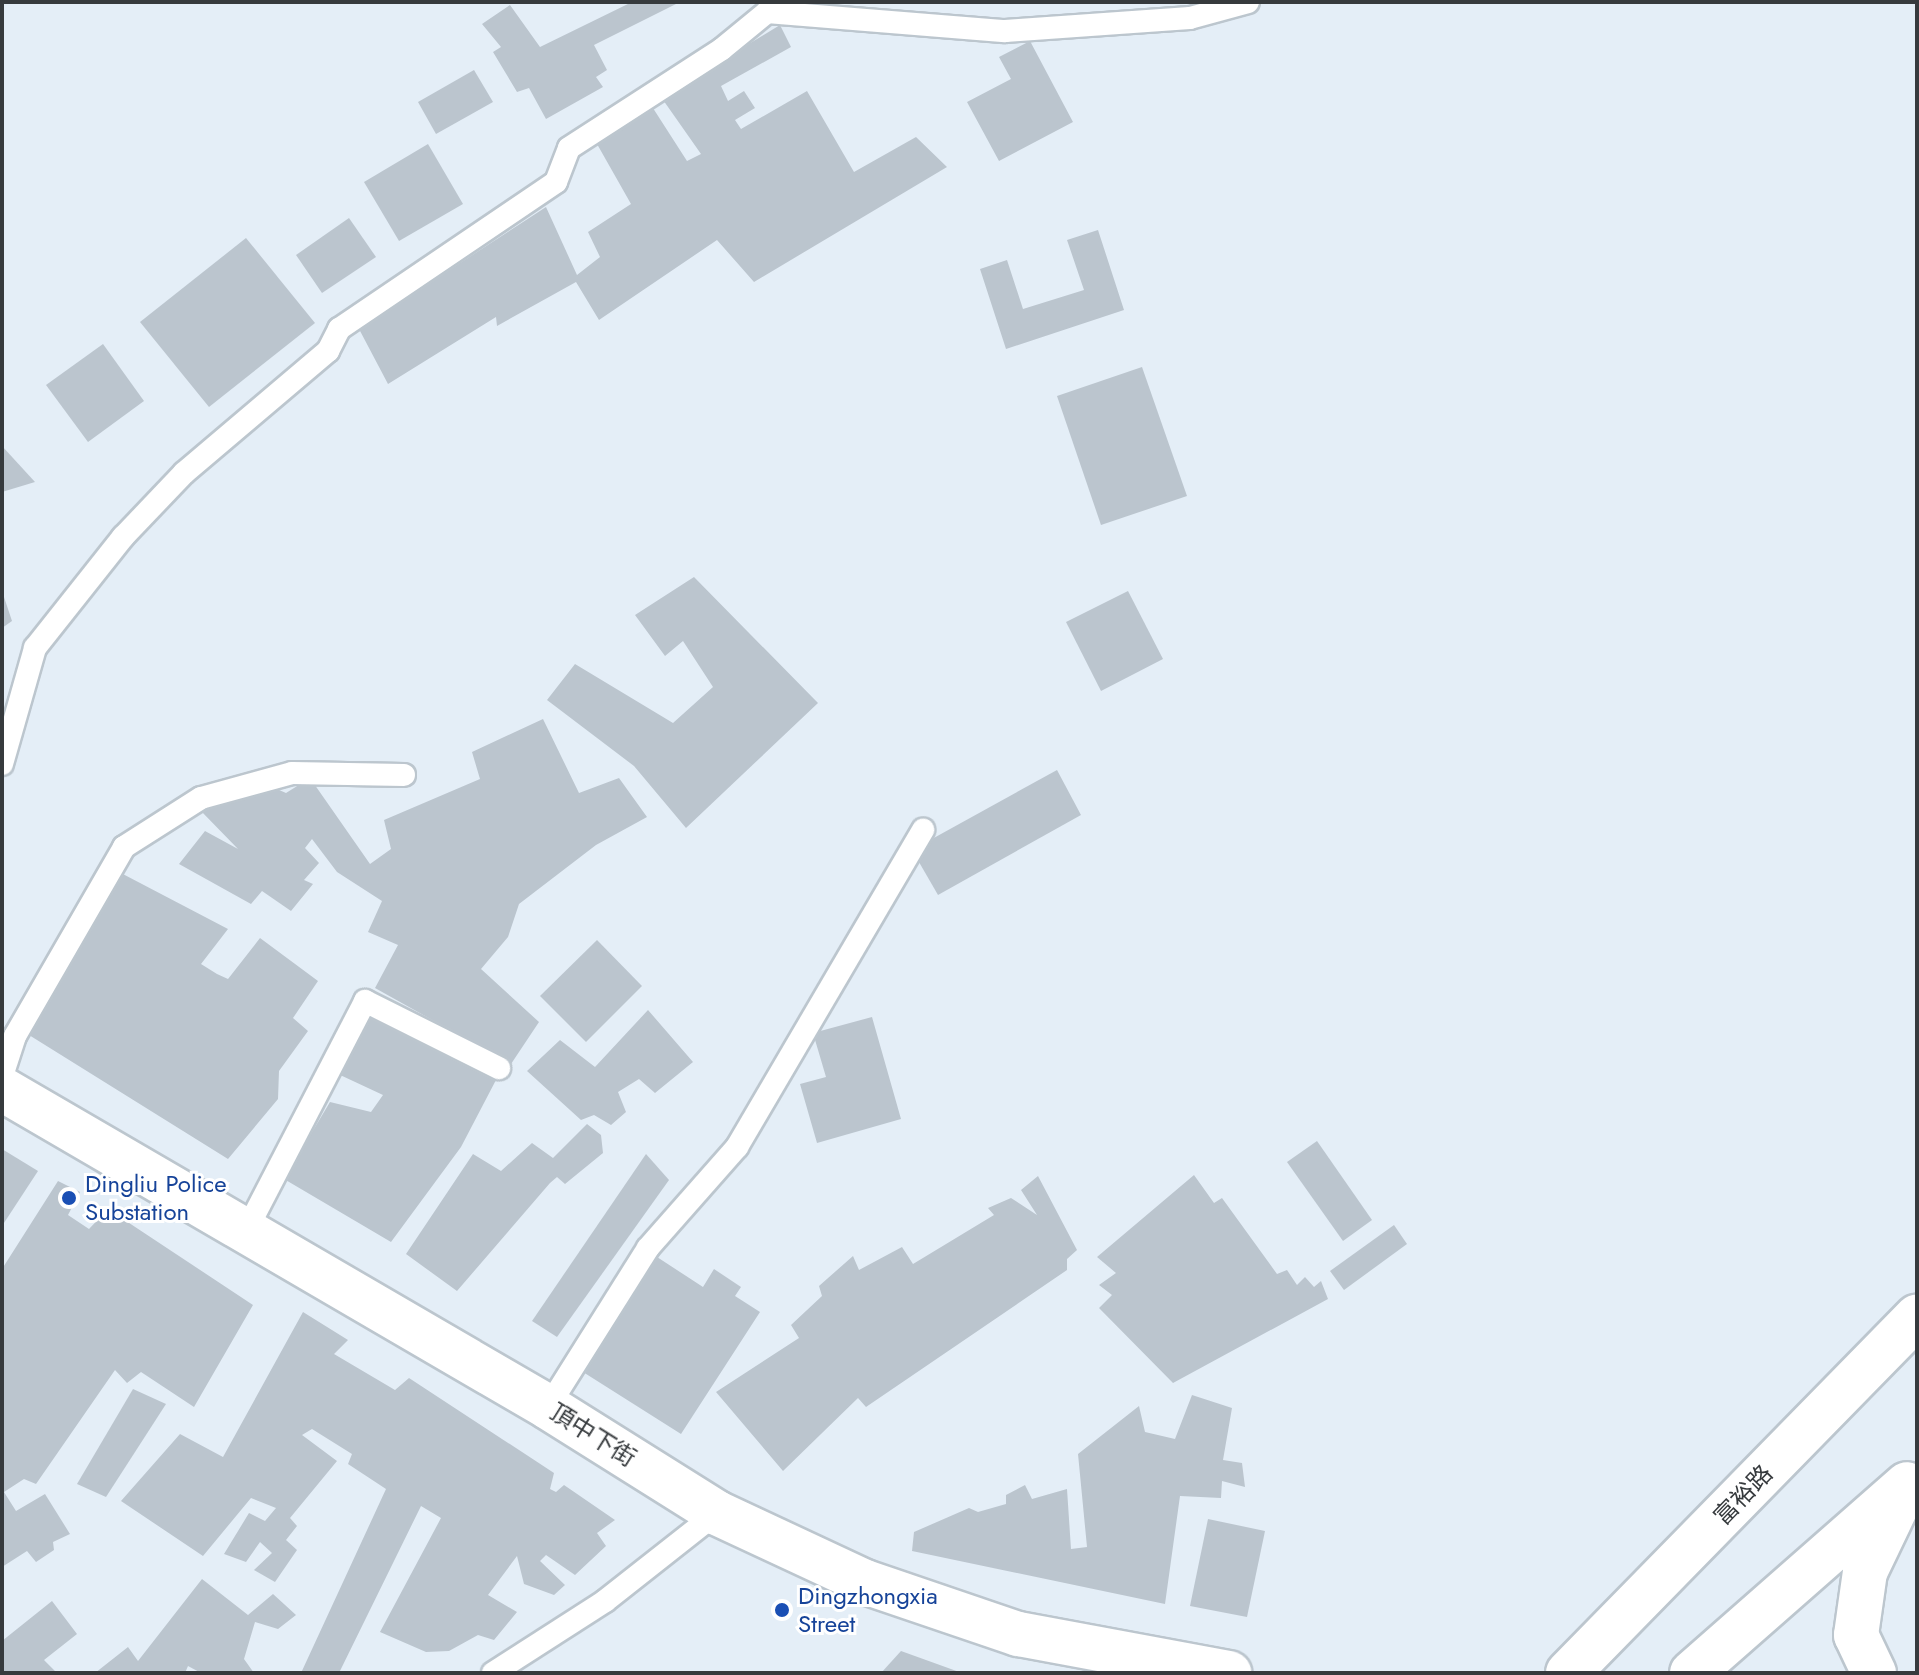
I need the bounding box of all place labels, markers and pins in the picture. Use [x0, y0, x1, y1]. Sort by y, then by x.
place label: Dingliu Police Substation [85, 1170, 227, 1226]
marker: Dingliu Police Substation [60, 1189, 78, 1207]
place label: Dingzhongxia Street [798, 1582, 938, 1638]
marker: Dingzhongxia Street [773, 1601, 791, 1619]

